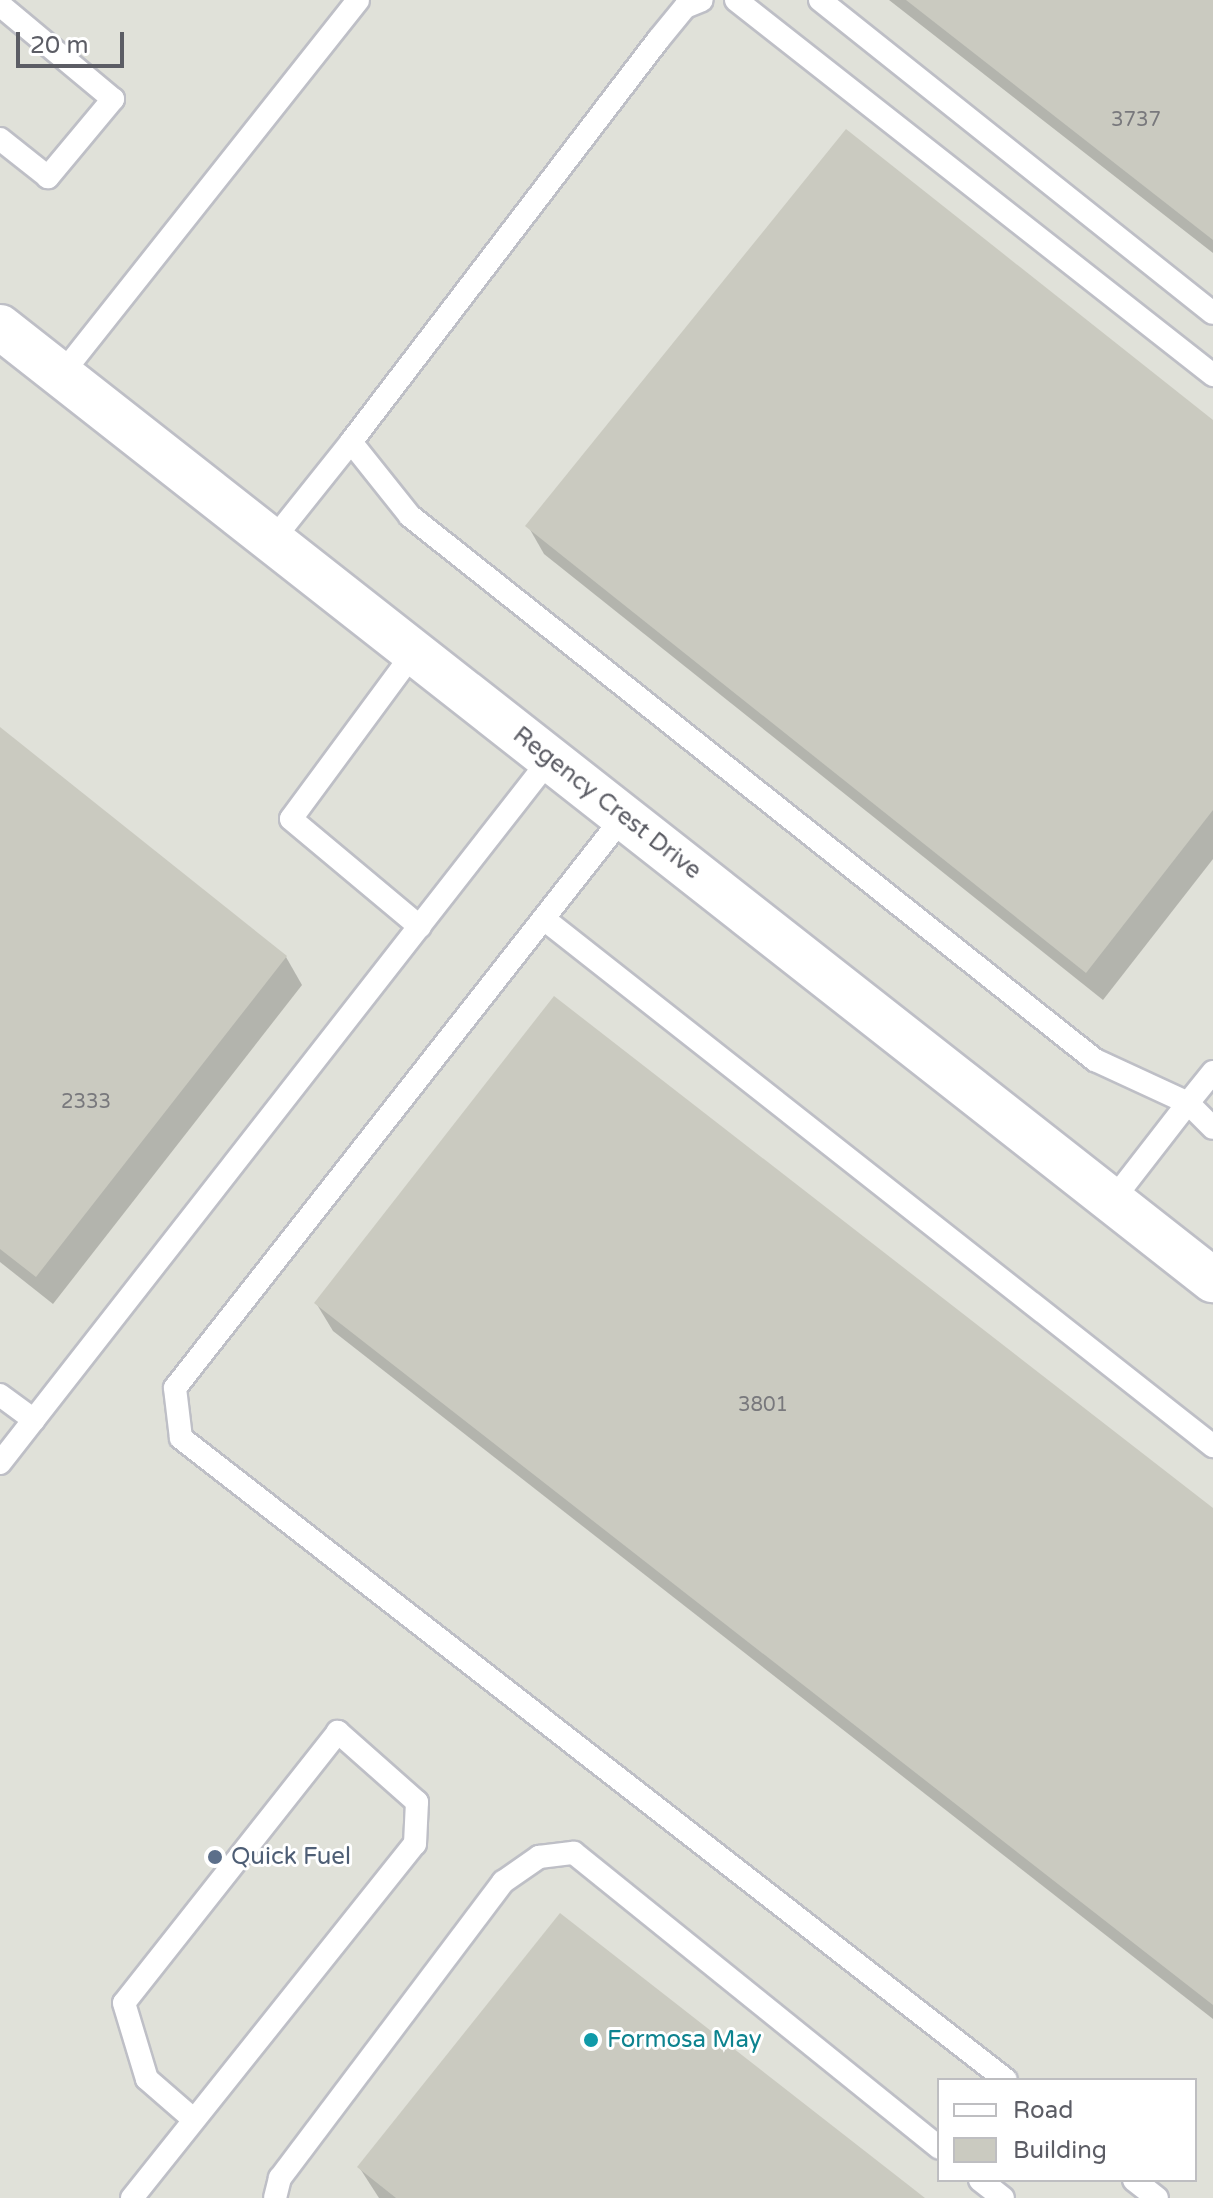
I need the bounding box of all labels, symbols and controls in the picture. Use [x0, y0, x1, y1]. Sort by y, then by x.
scale bar [20, 16, 128, 66]
text: 20 m [30, 31, 88, 60]
house number: 3737 [1111, 108, 1161, 132]
street label: Regency Crest Drive [507, 721, 707, 885]
house number: 2333 [61, 1090, 111, 1114]
house number: 3801 [738, 1393, 788, 1417]
place label: Quick Fuel [231, 1843, 351, 1871]
marker: Quick Fuel [206, 1848, 224, 1866]
place label: Formosa May [607, 2026, 762, 2054]
marker: Formosa May [582, 2031, 600, 2049]
legend [937, 2078, 1197, 2182]
text: Road [1013, 2096, 1073, 2125]
text: Building [1013, 2136, 1107, 2165]

